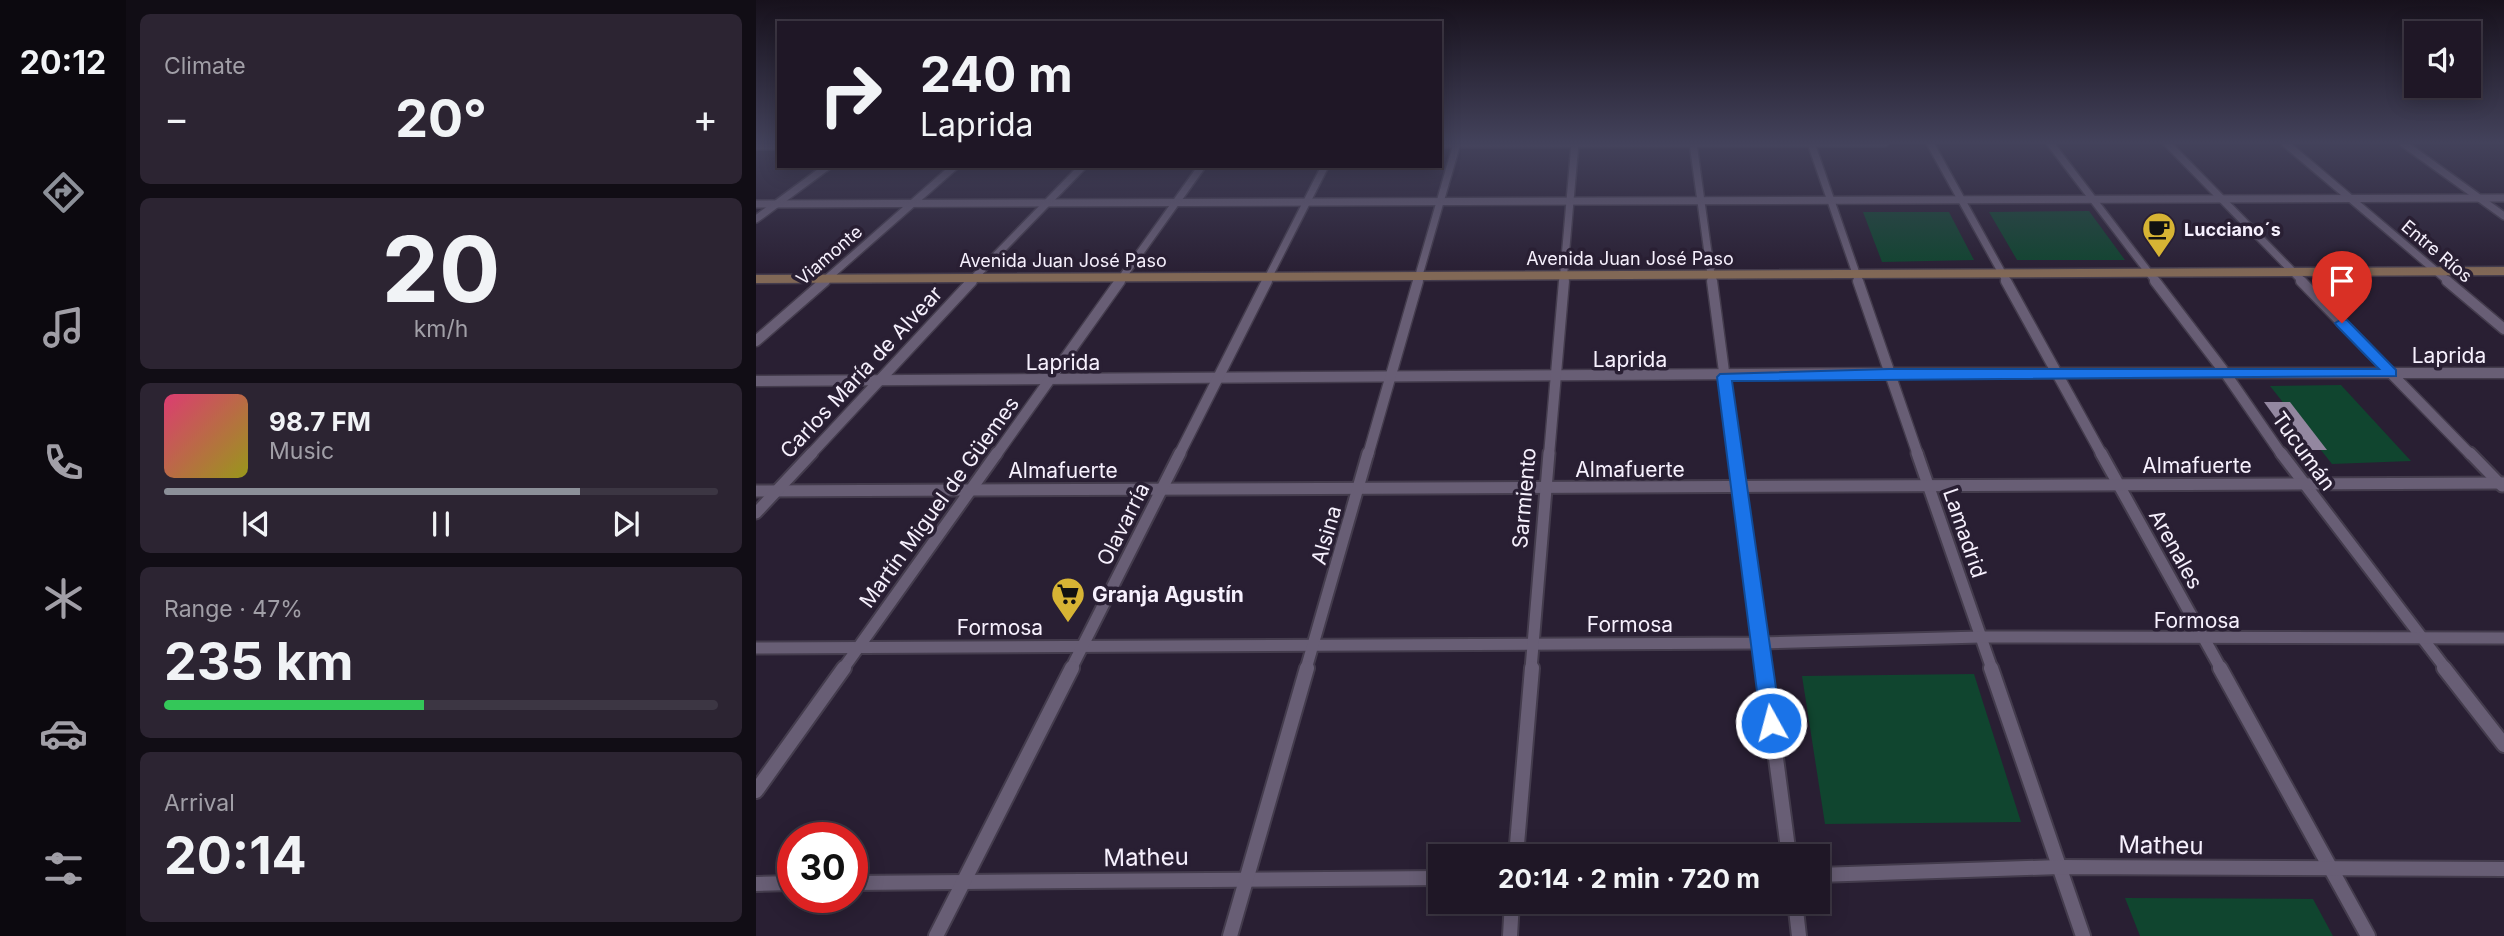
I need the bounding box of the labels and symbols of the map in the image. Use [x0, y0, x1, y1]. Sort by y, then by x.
cafe icon: Lucciano´s [2140, 210, 2178, 259]
street label: Entre Ríos [2397, 215, 2477, 287]
place label: Lucciano´s [2184, 219, 2281, 240]
street label: Viamonte [792, 221, 866, 289]
street label: Avenida Juan José Paso [1526, 248, 1734, 269]
street label: Avenida Juan José Paso [959, 250, 1167, 271]
pin [2312, 251, 2372, 323]
street label: Carlos María de Alvear [775, 281, 947, 463]
street label: Laprida [2412, 343, 2486, 368]
street label: Laprida [1593, 347, 1667, 372]
street label: Laprida [1026, 350, 1100, 375]
street label: Martín Miguel de Güemes [854, 392, 1024, 612]
street label: Tucumán [2267, 407, 2341, 495]
street label: Sarmiento [1507, 447, 1541, 549]
street label: Almafuerte [2142, 453, 2252, 478]
street label: Almafuerte [1575, 457, 1685, 482]
street label: Almafuerte [1008, 458, 1118, 483]
street label: Olavarría [1092, 478, 1154, 570]
street label: Lamadrid [1938, 485, 1992, 581]
street label: Alsina [1306, 503, 1346, 567]
street label: Arenales [2144, 505, 2208, 593]
supermarket icon: Granja Agustín [1049, 575, 1087, 624]
place label: Granja Agustín [1092, 582, 1244, 607]
street label: Formosa [2154, 608, 2240, 633]
street label: Formosa [1587, 612, 1673, 637]
street label: Formosa [957, 615, 1043, 640]
position arrow [1734, 686, 1808, 760]
speed limit sign: 30 [777, 822, 868, 913]
street label: Matheu [2118, 830, 2204, 860]
street label: Matheu [1103, 842, 1189, 872]

